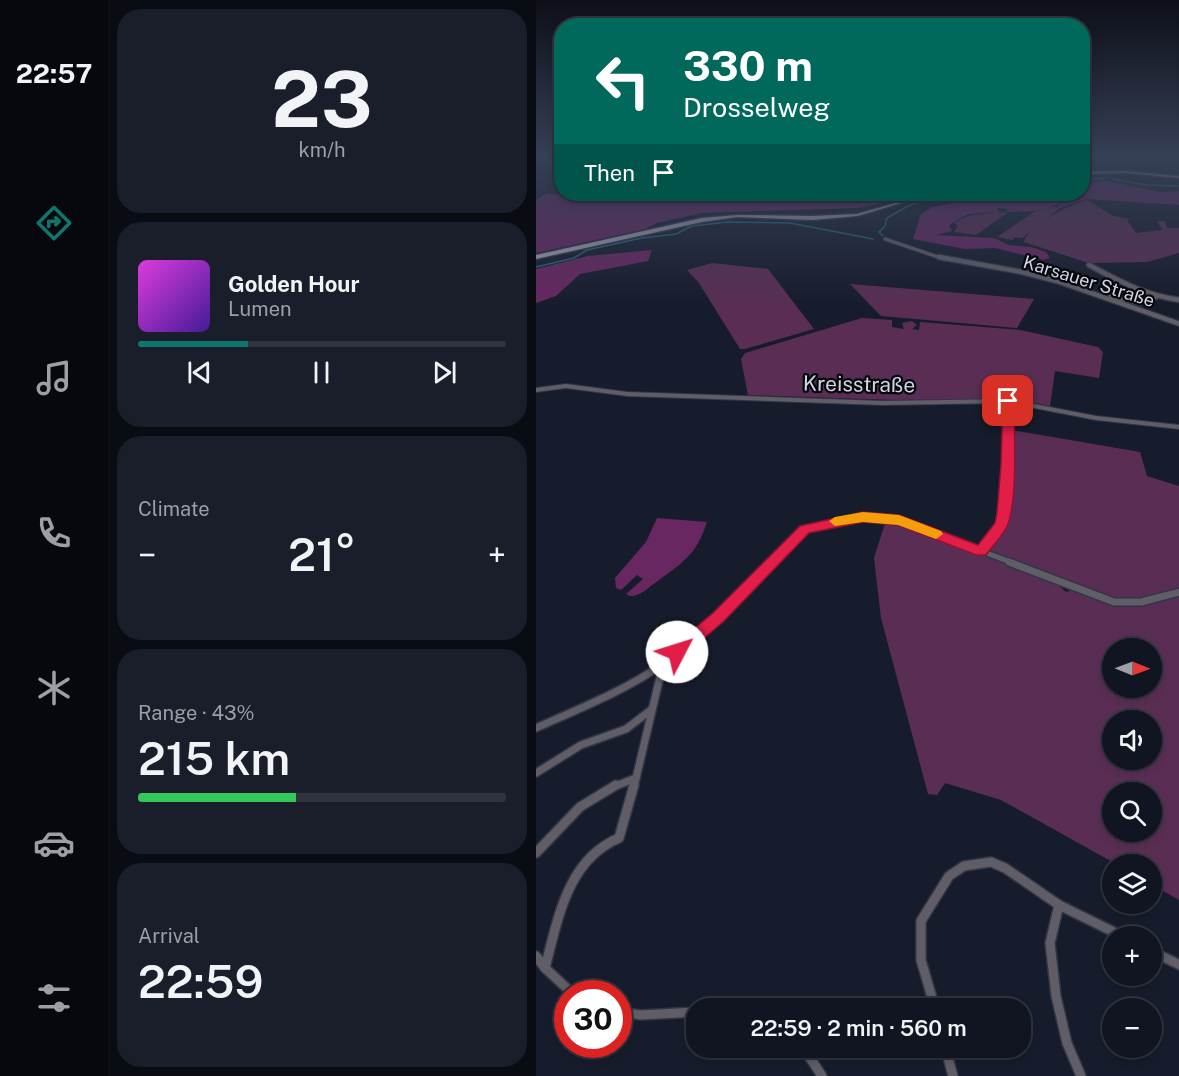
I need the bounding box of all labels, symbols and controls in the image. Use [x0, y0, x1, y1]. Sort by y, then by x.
text: 330 m [683, 41, 813, 90]
icon: left [584, 42, 662, 120]
text: 23 [271, 53, 373, 145]
text: 22:57 [16, 57, 92, 89]
text: Drosselweg [683, 91, 830, 123]
text: km/h [298, 138, 346, 162]
icon: arrive [647, 156, 680, 189]
text: Then [584, 160, 635, 186]
icon: directions [33, 202, 75, 244]
street label: Karsauer Straße [1021, 251, 1157, 311]
text: Golden Hour [228, 271, 359, 297]
text: Lumen [228, 297, 292, 321]
icon: previous [183, 356, 216, 389]
icon: pause [305, 356, 338, 389]
icon: next [428, 356, 461, 389]
icon: music [33, 357, 75, 399]
street label: Kreisstraße [803, 371, 915, 397]
pin [982, 375, 1033, 426]
icon: arrive [991, 384, 1024, 417]
text: Climate [138, 497, 210, 521]
icon: phone [33, 512, 75, 554]
text: 21° [288, 528, 356, 581]
text: − [138, 536, 156, 574]
text: + [488, 536, 506, 574]
position arrow [645, 620, 709, 684]
north arrow [1102, 638, 1162, 698]
map controls [1102, 638, 1162, 1058]
icon: climate [33, 667, 75, 709]
text: Range · 43% [138, 701, 255, 725]
button: sound [1102, 710, 1162, 770]
text: 215 km [138, 732, 290, 785]
button: search [1102, 782, 1162, 842]
icon: car [33, 822, 75, 864]
button: layers [1102, 854, 1162, 914]
text: Arrival [138, 924, 200, 948]
button: + [1102, 926, 1162, 986]
text: 22:59 [138, 955, 263, 1008]
icon: filters [33, 977, 75, 1019]
speed limit sign: 30 [554, 980, 632, 1058]
button: − [1102, 998, 1162, 1058]
text: 22:59 · 2 min · 560 m [750, 1015, 967, 1041]

